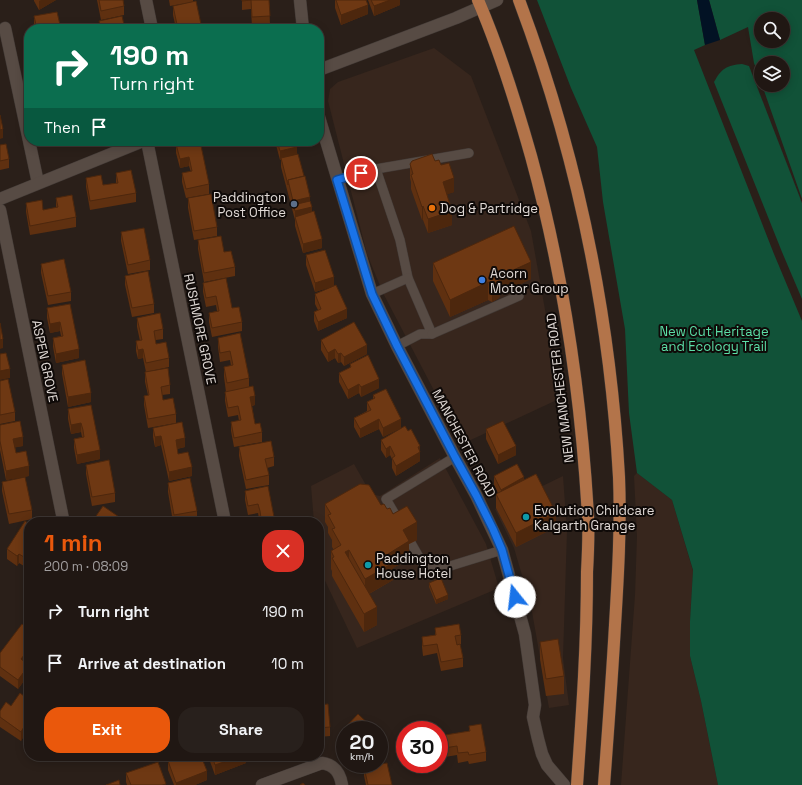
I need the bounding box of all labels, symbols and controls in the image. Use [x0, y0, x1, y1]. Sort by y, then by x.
map controls [754, 12, 790, 92]
button: search [754, 12, 790, 48]
text: 190 m [110, 37, 189, 73]
icon: right [44, 40, 96, 92]
button: layers [754, 56, 790, 92]
text: Turn right [110, 72, 194, 95]
icon: arrive [88, 116, 110, 138]
text: Then [44, 118, 80, 137]
pin [344, 156, 378, 190]
icon: arrive [350, 162, 372, 184]
place label: Paddington Post Office [213, 189, 286, 221]
marker: Paddington Post Office [289, 199, 299, 209]
place label: Dog & Partridge [440, 200, 538, 217]
marker: Dog & Partridge [427, 203, 437, 213]
place label: Acorn Motor Group [490, 265, 569, 297]
street label: RUSHMORE GROVE [180, 272, 220, 386]
marker: Acorn Motor Group [477, 275, 487, 285]
street label: NEW MANCHESTER ROAD [542, 312, 578, 464]
street label: ASPEN GROVE [28, 318, 62, 404]
park label: New Cut Heritage and Ecology Trail [659, 323, 769, 355]
street label: MANCHESTER ROAD [428, 386, 500, 500]
place label: Evolution Childcare Kalgarth Grange [534, 502, 654, 534]
marker: Evolution Childcare Kalgarth Grange [521, 512, 531, 522]
text: 1 min [44, 527, 103, 558]
button: close [262, 530, 304, 572]
place label: Paddington House Hotel [376, 550, 451, 582]
text: 200 m · 08:09 [44, 558, 128, 575]
marker: Paddington House Hotel [363, 560, 373, 570]
position arrow [494, 576, 536, 618]
icon: right [44, 600, 66, 622]
text: Turn right [78, 602, 149, 621]
text: 190 m [262, 602, 304, 621]
icon: arrive [44, 652, 66, 674]
text: Arrive at destination [78, 654, 226, 673]
text: 10 m [271, 654, 304, 673]
button: Exit [44, 707, 170, 753]
button: Share [178, 707, 304, 753]
speed limit sign: 30 [396, 721, 448, 773]
text: 20 [350, 729, 374, 755]
text: km/h [350, 750, 374, 763]

